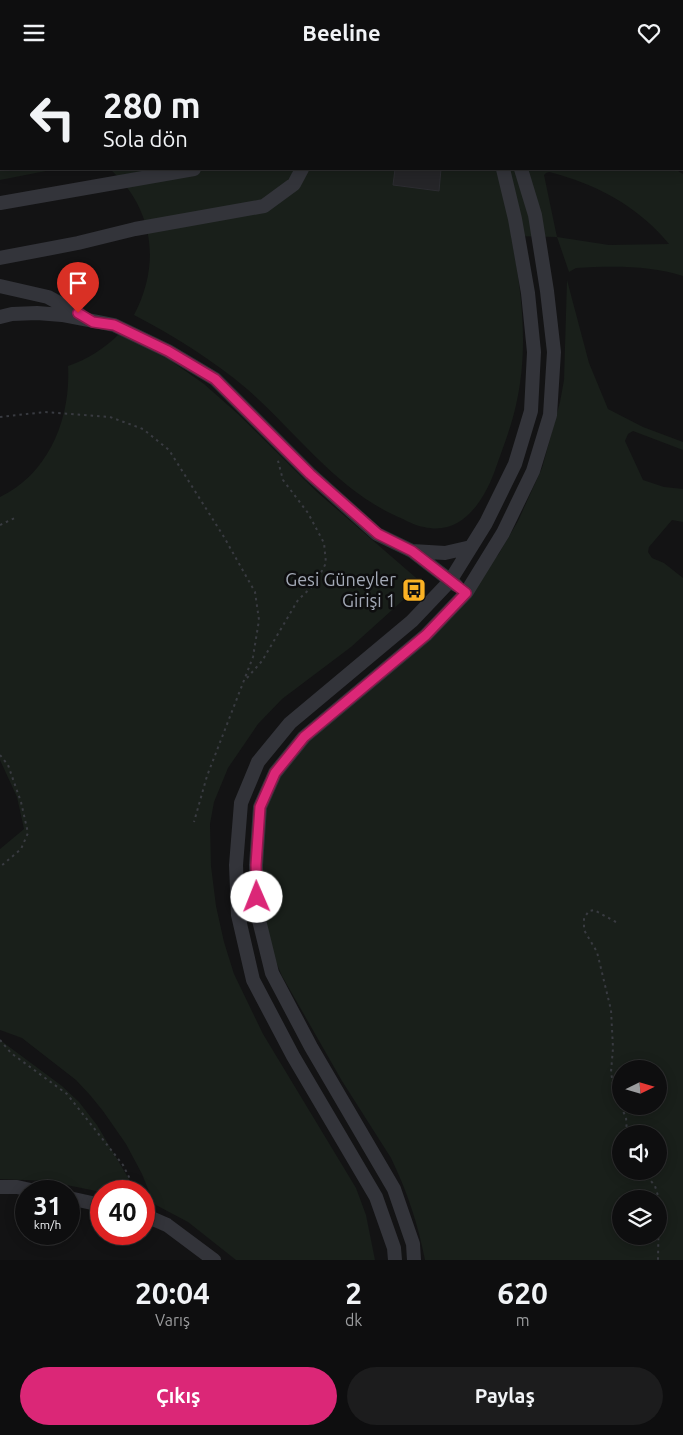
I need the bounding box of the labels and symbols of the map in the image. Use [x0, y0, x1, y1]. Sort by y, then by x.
pin [57, 262, 99, 313]
place label: Gesi Güneyler Girişi 1 [285, 569, 396, 610]
bus stop icon: Gesi Güneyler Girişi 1 [401, 577, 427, 603]
position arrow [230, 870, 282, 922]
north arrow [612, 1060, 668, 1115]
speed limit sign: 40 [90, 1180, 155, 1245]

